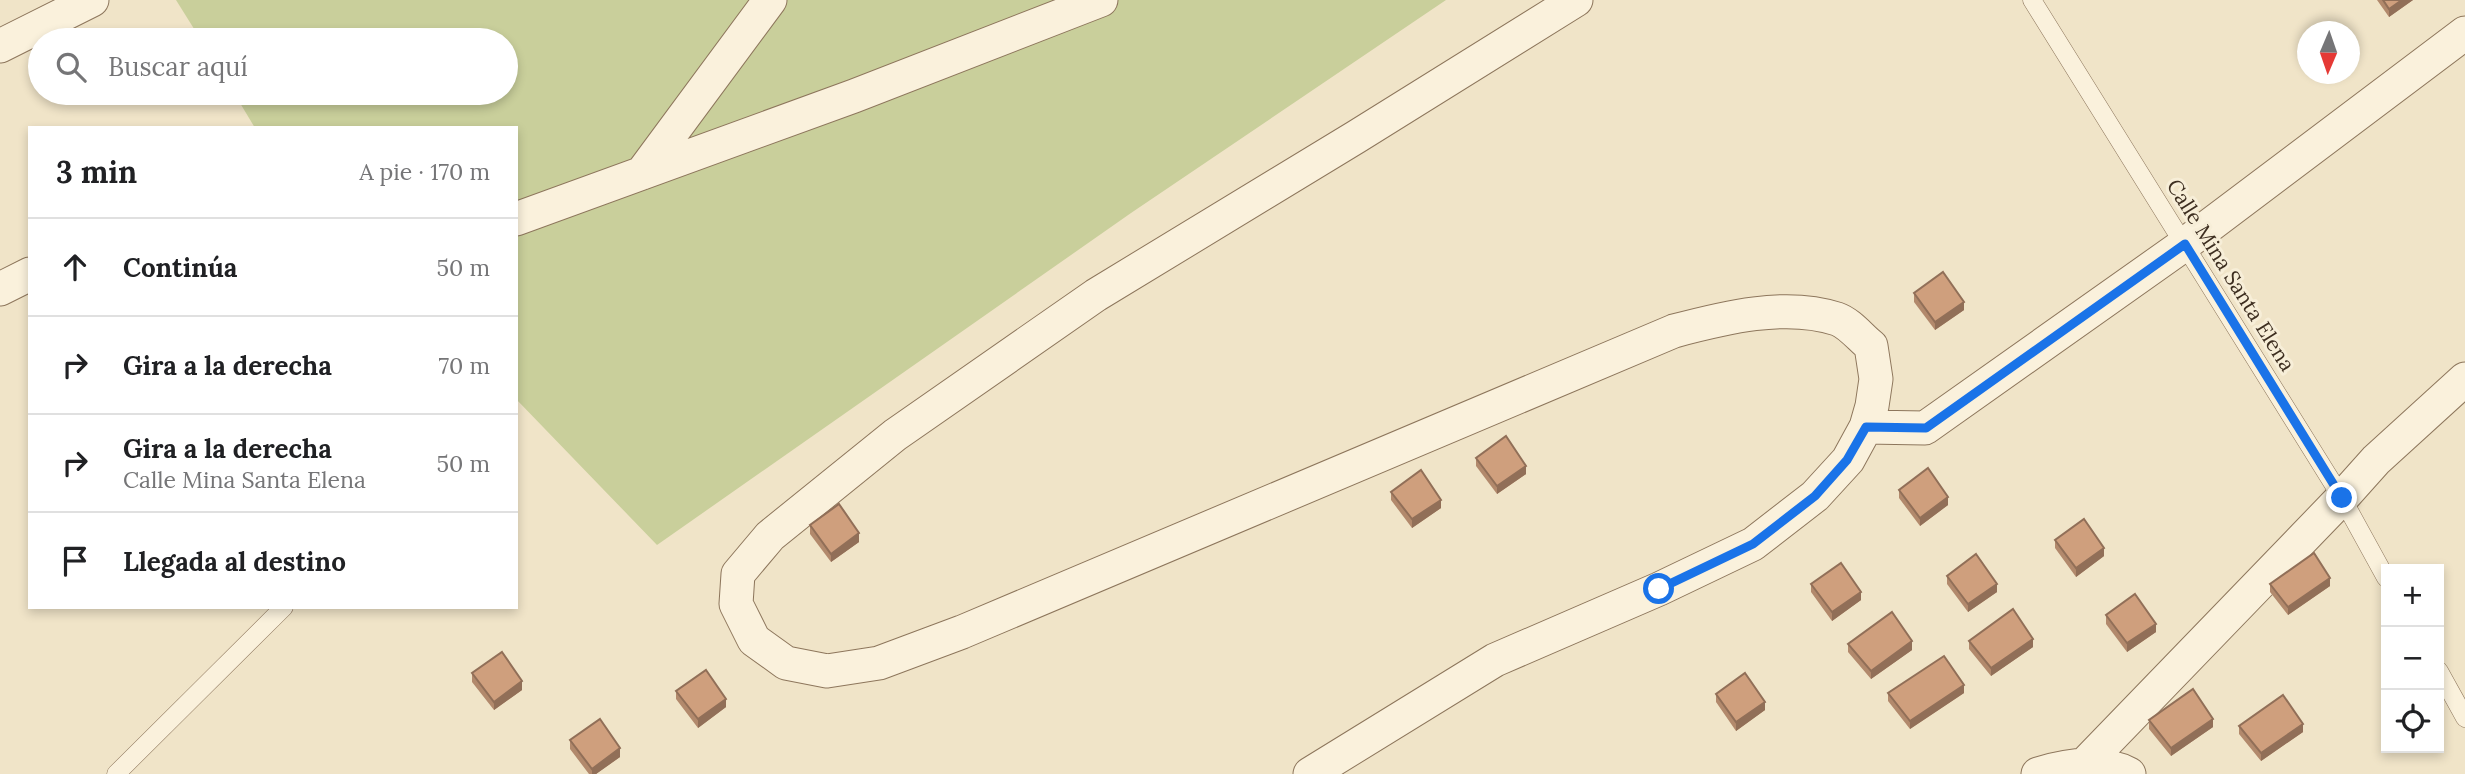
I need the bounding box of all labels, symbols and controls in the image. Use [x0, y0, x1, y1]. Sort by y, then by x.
north arrow [2297, 21, 2360, 84]
search box [28, 28, 518, 105]
icon: search [52, 48, 90, 86]
text: Buscar aquí [108, 50, 248, 83]
text: 3 min [56, 153, 137, 191]
text: A pie · 170 m [359, 157, 490, 186]
street label: Calle Mina Santa Elena [2161, 174, 2301, 376]
icon: ahead [56, 248, 94, 286]
text: Continúa [123, 251, 237, 284]
text: 50 m [437, 253, 490, 282]
icon: right [56, 346, 94, 384]
text: Gira a la derecha [123, 349, 332, 382]
text: 70 m [439, 351, 490, 380]
text: Gira a la derecha [123, 432, 332, 465]
icon: right [56, 444, 94, 482]
text: 50 m [437, 449, 490, 478]
text: Calle Mina Santa Elena [123, 465, 366, 494]
route end [2326, 482, 2357, 513]
icon: arrive [56, 542, 94, 580]
text: Llegada al destino [123, 545, 346, 578]
map controls [2381, 564, 2444, 753]
button: + [2381, 564, 2444, 627]
route start [1643, 573, 1674, 604]
button: − [2381, 627, 2444, 690]
button: locate [2381, 690, 2444, 753]

